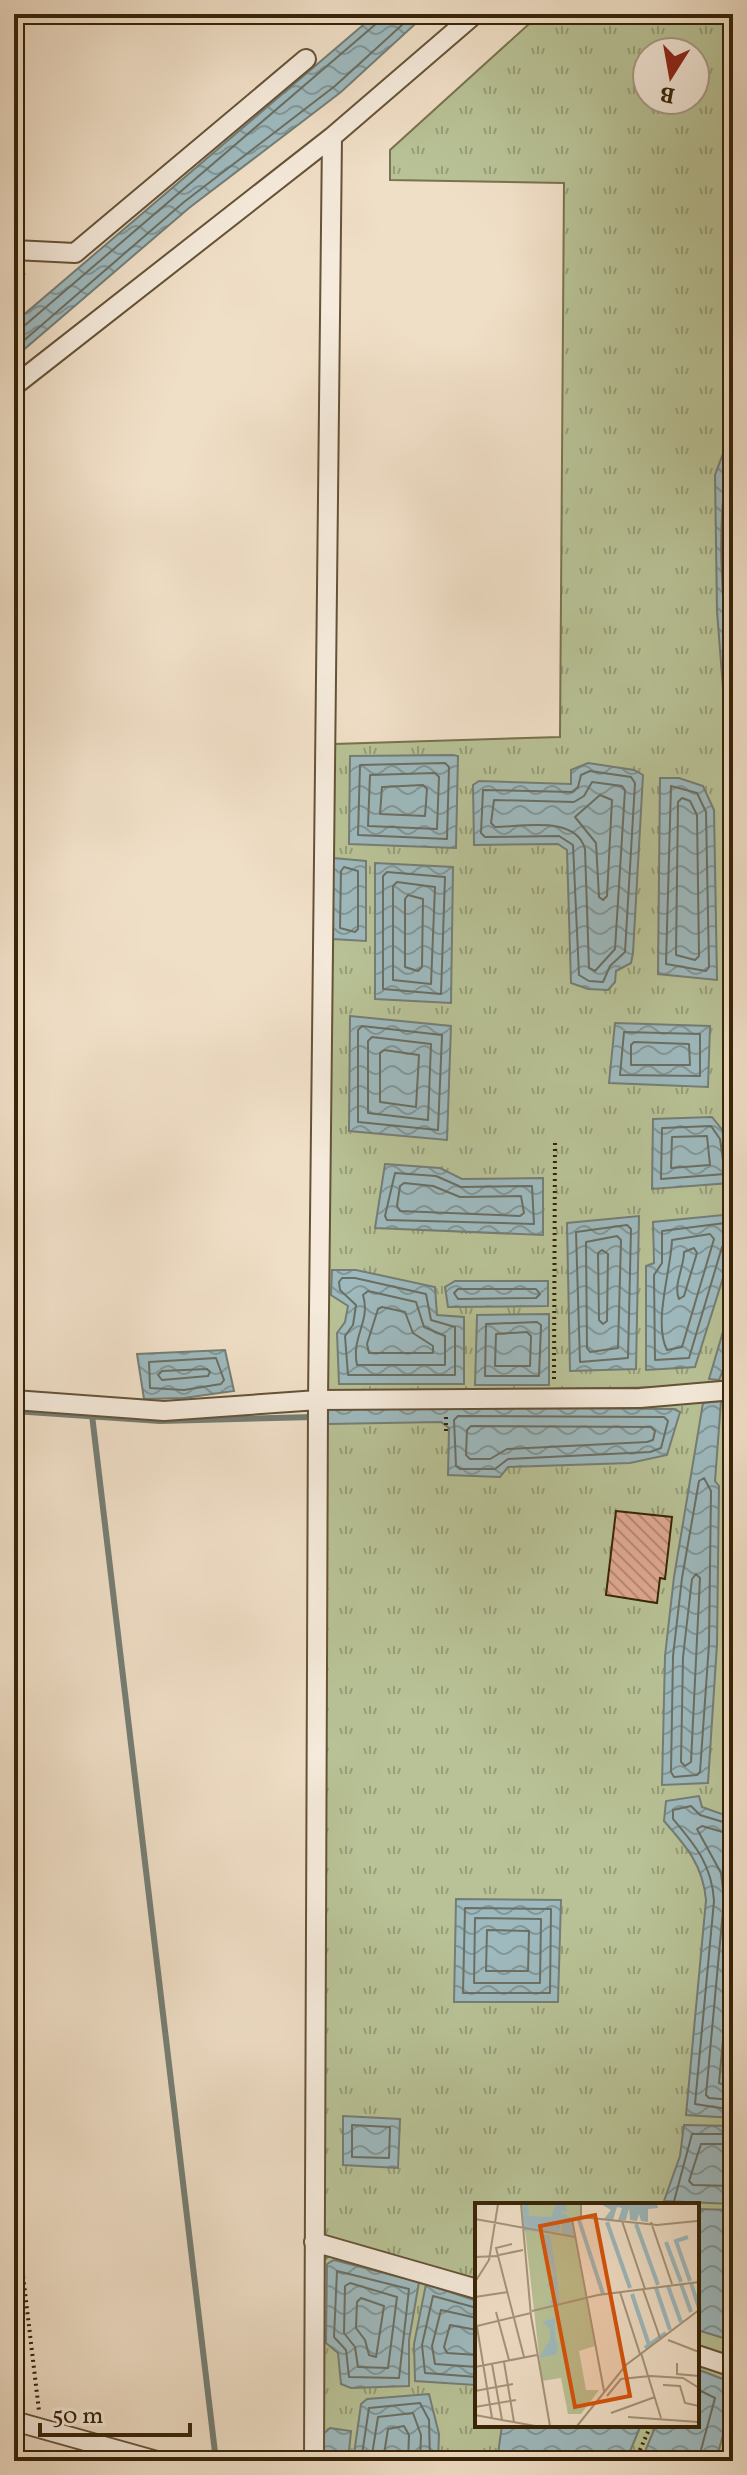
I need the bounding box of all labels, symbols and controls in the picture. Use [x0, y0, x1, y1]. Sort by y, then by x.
north arrow [631, 36, 711, 116]
text: B [657, 77, 678, 110]
inset map [475, 2203, 699, 2427]
scale bar [40, 2387, 190, 2437]
text: 50 m [52, 2400, 104, 2434]

